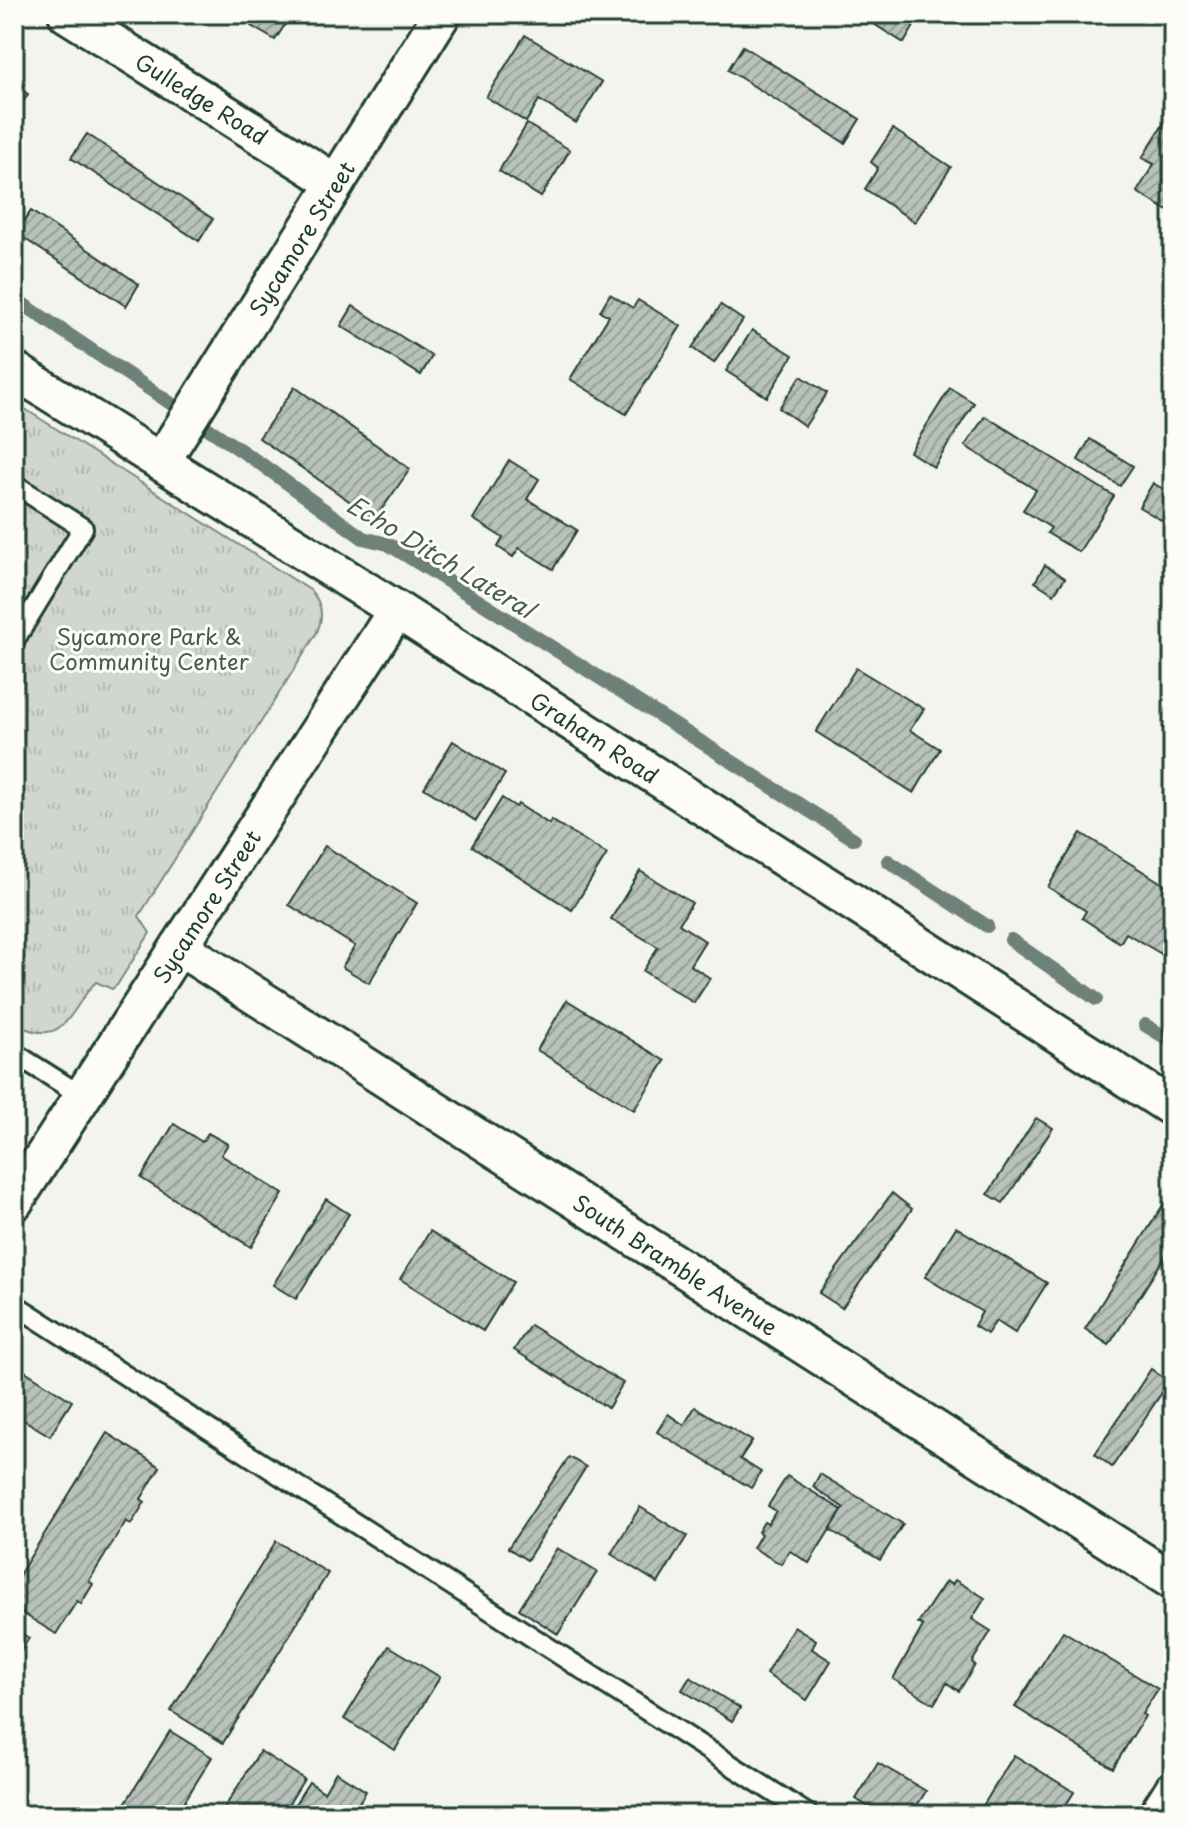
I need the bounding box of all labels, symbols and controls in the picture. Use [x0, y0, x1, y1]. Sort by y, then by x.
street label: Gulledge Road [129, 44, 275, 152]
street label: Sycamore Street [240, 154, 362, 322]
water label: Echo Ditch Lateral [340, 486, 544, 628]
park label: Sycamore Park & Community Center [49, 619, 250, 677]
street label: Graham Road [524, 683, 666, 791]
street label: Sycamore Street [144, 823, 268, 989]
street label: South Bramble Avenue [567, 1185, 785, 1343]

